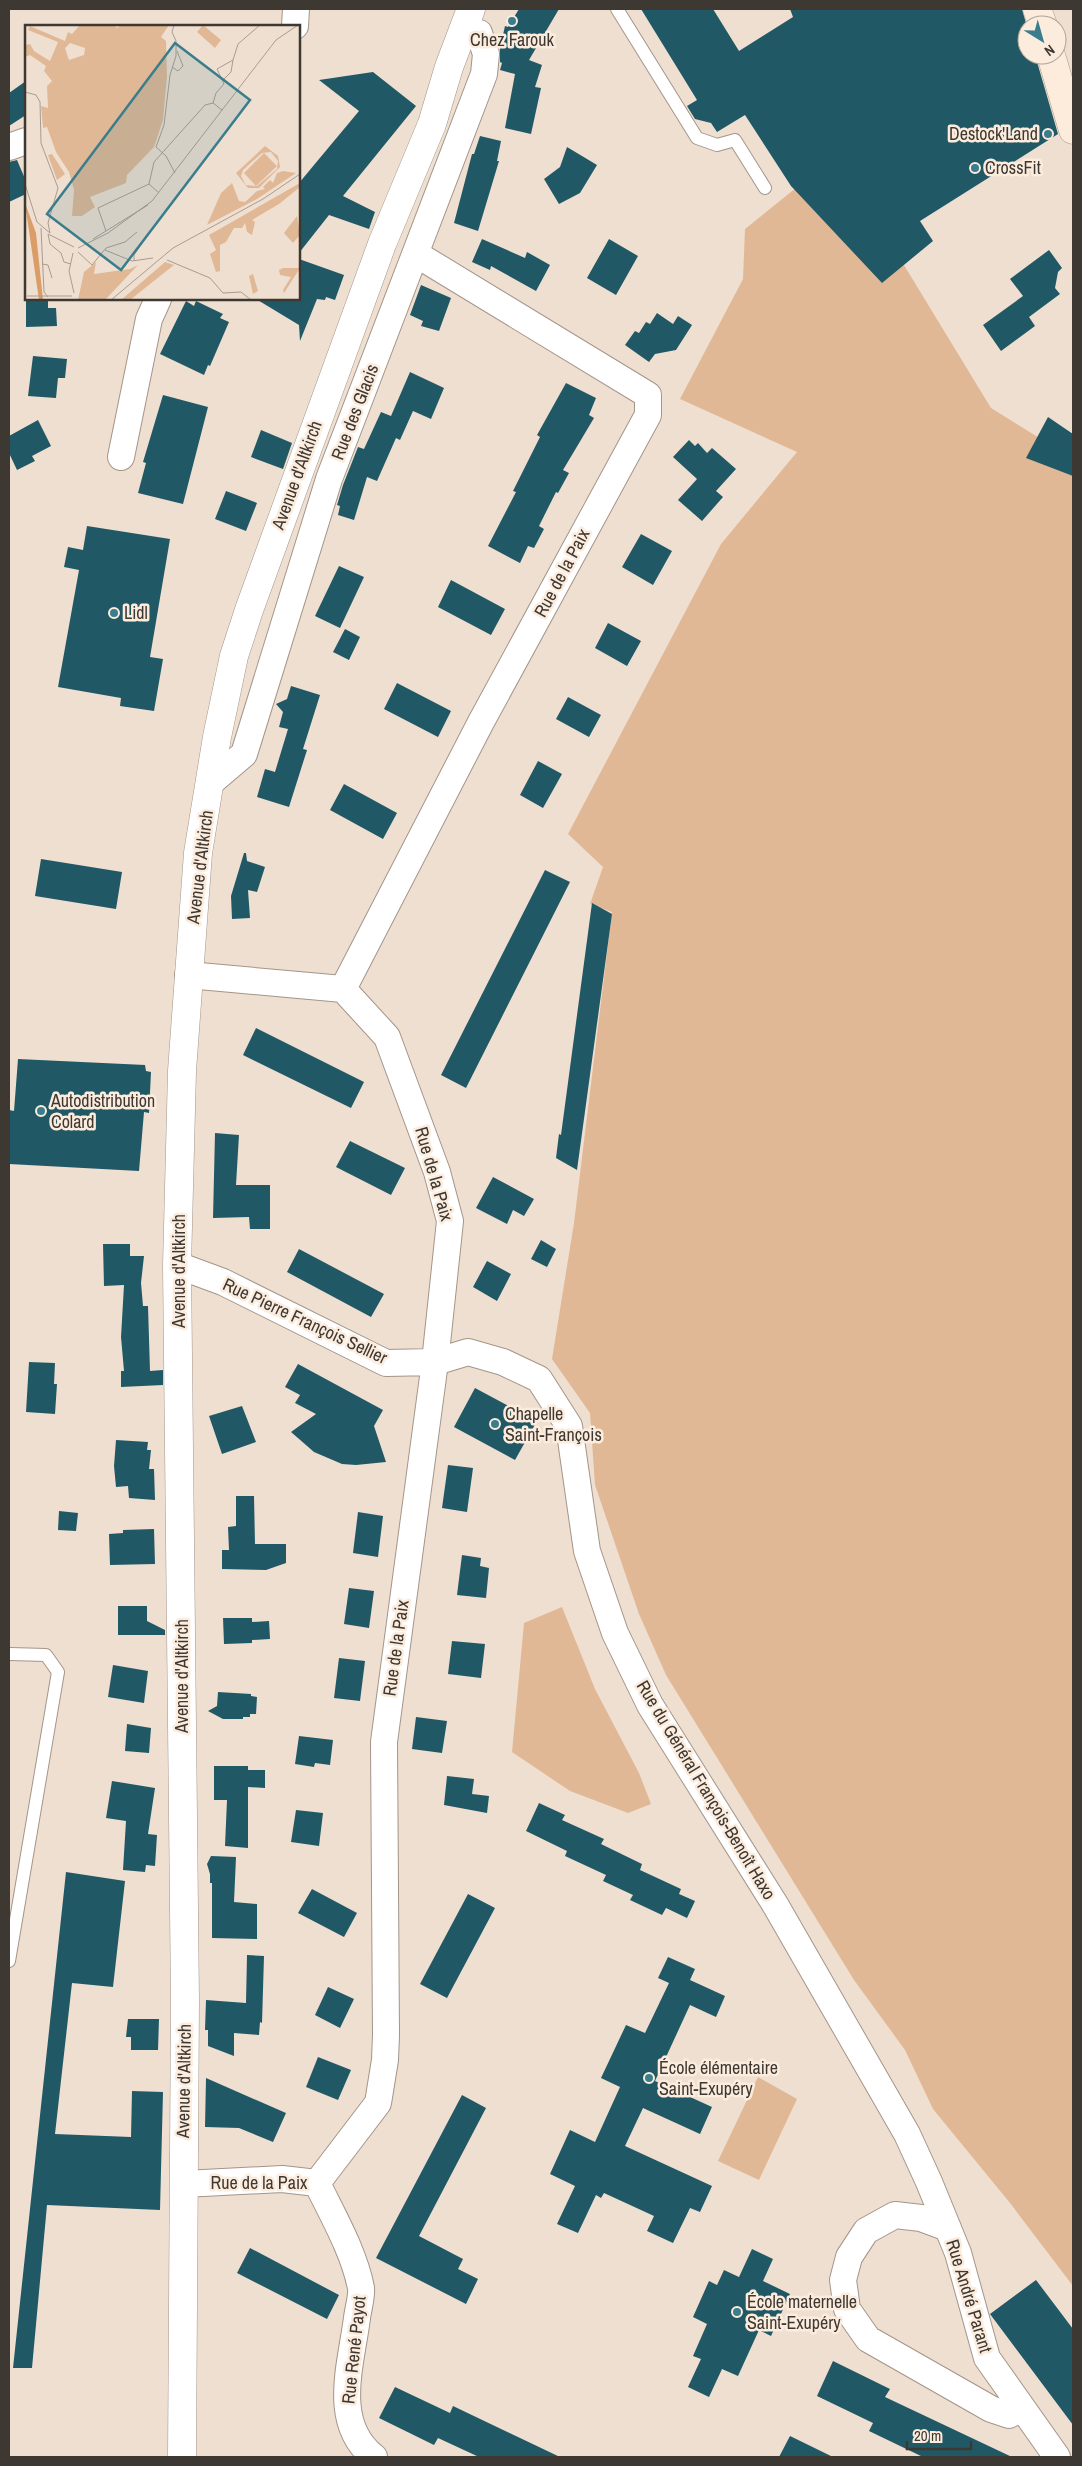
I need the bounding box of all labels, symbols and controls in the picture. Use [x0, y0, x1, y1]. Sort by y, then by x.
marker: Chez Farouk [506, 15, 518, 27]
north arrow [1017, 15, 1067, 65]
inset map [25, 25, 300, 300]
place label: Chez Farouk [470, 27, 555, 52]
text: N [1041, 41, 1059, 60]
place label: Destock'Land [949, 121, 1038, 146]
marker: Destock'Land [1042, 128, 1054, 140]
place label: CrossFit [985, 155, 1041, 180]
marker: CrossFit [969, 162, 981, 174]
street label: Rue des Glacis [325, 360, 384, 463]
street label: Avenue d'Altkirch [265, 417, 328, 534]
street label: Rue de la Paix [528, 524, 596, 621]
place label: Lidl [124, 600, 148, 625]
marker: Lidl [108, 607, 120, 619]
street label: Avenue d'Altkirch [180, 809, 219, 926]
place label: Autodistribution Colard [50, 1088, 155, 1134]
marker: Autodistribution Colard [35, 1105, 47, 1117]
street label: Rue de la Paix [409, 1124, 460, 1224]
street label: Avenue d'Altkirch [166, 1214, 191, 1329]
street label: Rue Pierre François Sellier [219, 1271, 392, 1370]
place label: Chapelle Saint-François [505, 1401, 602, 1447]
marker: Chapelle Saint-François [489, 1418, 501, 1430]
street label: Rue de la Paix [376, 1598, 415, 1698]
street label: Avenue d'Altkirch [169, 1619, 194, 1734]
street label: Rue du Général François-Benoît Haxo [631, 1675, 782, 1904]
street label: Avenue d'Altkirch [170, 2024, 197, 2139]
place label: École élémentaire Saint-Exupéry [659, 2055, 778, 2101]
marker: École élémentaire Saint-Exupéry [643, 2072, 655, 2084]
street label: Rue de la Paix [211, 2170, 308, 2195]
street label: Rue André Parant [940, 2236, 999, 2356]
place label: École maternelle Saint-Exupéry [747, 2289, 857, 2335]
street label: Rue René Payot [335, 2295, 372, 2405]
marker: École maternelle Saint-Exupéry [731, 2306, 743, 2318]
scale bar [907, 2418, 971, 2450]
text: 20 m [914, 2425, 941, 2446]

